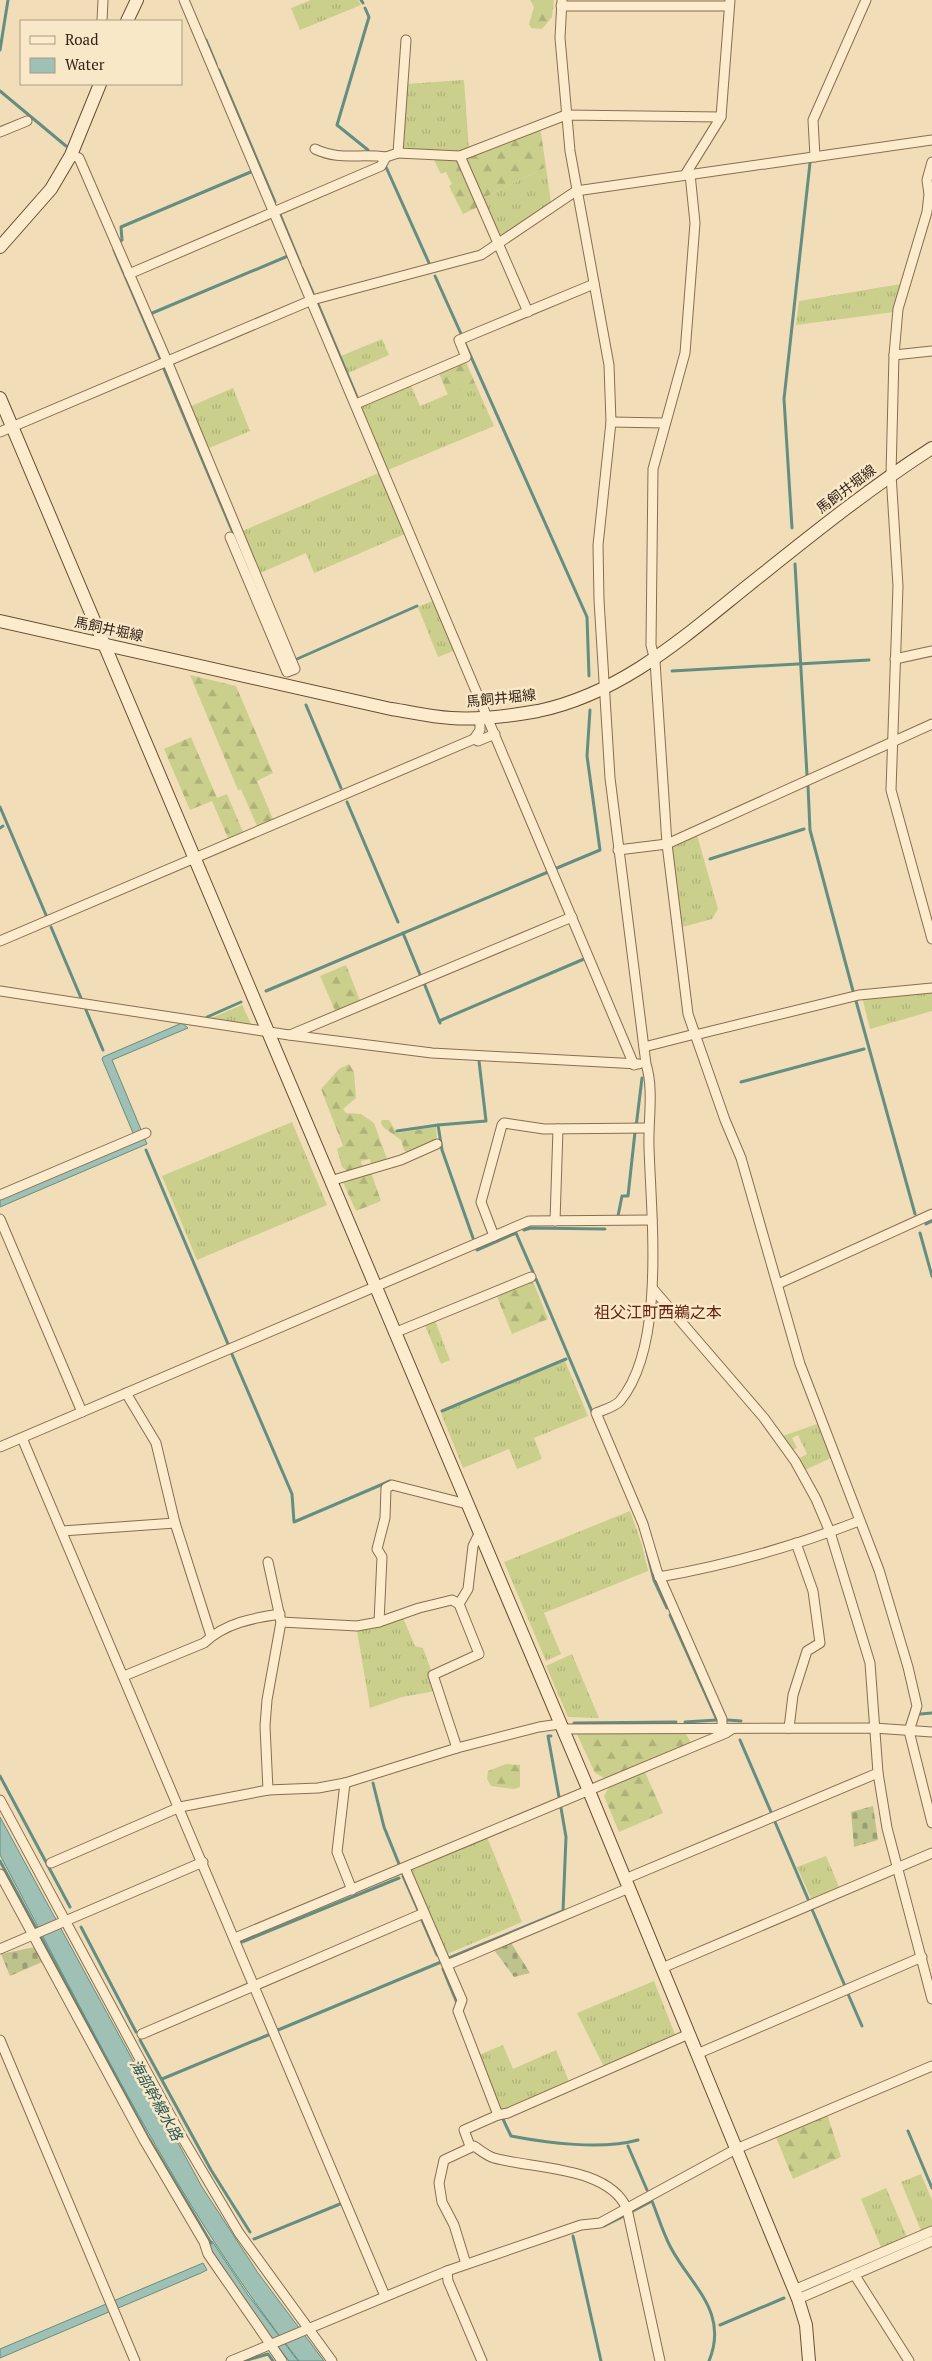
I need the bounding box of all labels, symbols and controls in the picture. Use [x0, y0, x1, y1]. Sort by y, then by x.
legend [20, 20, 182, 85]
text: Road [65, 29, 98, 49]
text: Water [65, 54, 105, 74]
street label: 馬飼井堀線 [812, 460, 879, 517]
street label: 馬飼井堀線 [73, 612, 145, 645]
street label: 馬飼井堀線 [465, 684, 537, 711]
district label: 祖父江町西鵜之本 [594, 1301, 722, 1323]
water label: 海部幹線水路 [126, 2055, 188, 2145]

